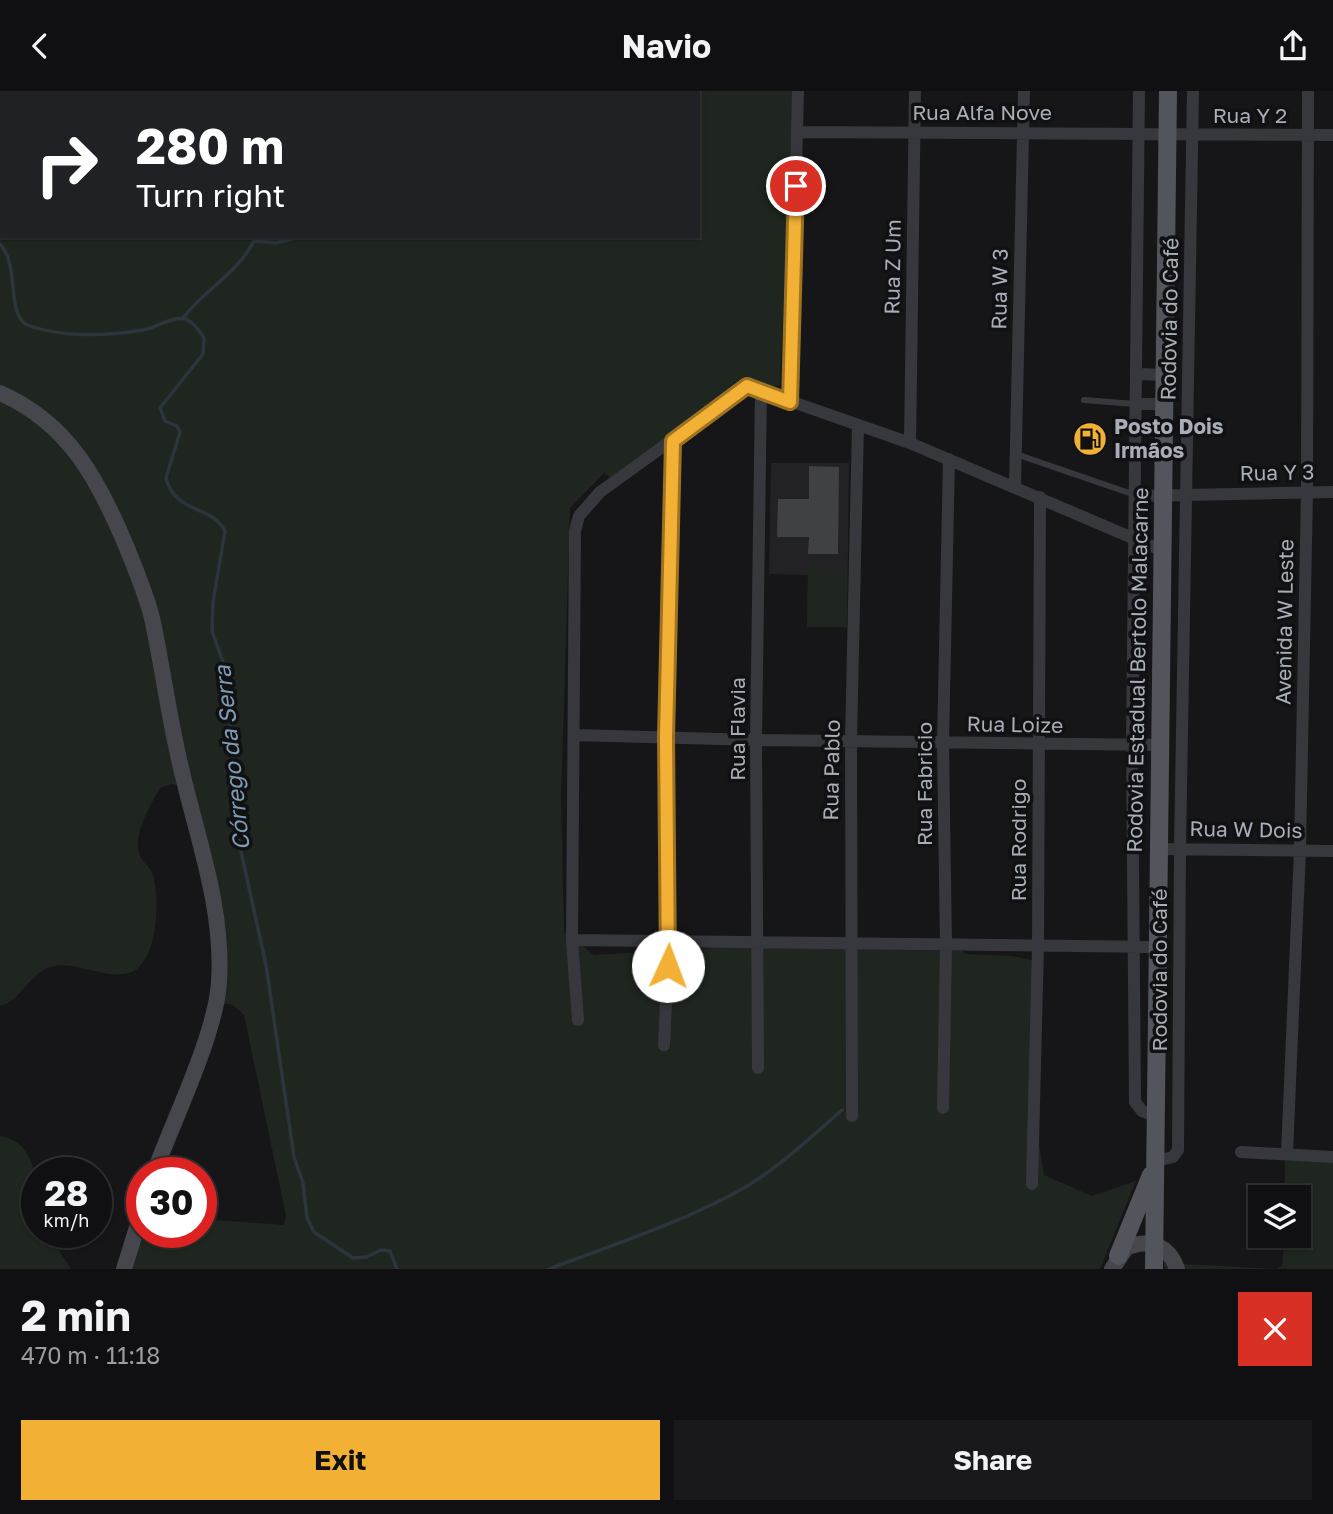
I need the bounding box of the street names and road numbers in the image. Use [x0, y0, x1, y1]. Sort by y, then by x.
street label: Rua Alfa Nove [912, 99, 1052, 125]
street label: Rua Y 2 [1213, 102, 1287, 128]
street label: Rua Z Um [878, 219, 906, 315]
street label: Rodovia do Café [1155, 237, 1183, 401]
street label: Rua W 3 [985, 248, 1013, 330]
street label: Rua Y 3 [1239, 458, 1315, 486]
street label: Rodovia Estadual Bertolo Malacarne [1121, 487, 1153, 853]
street label: Avenida W Leste [1270, 539, 1298, 705]
street label: Rua Flavia [724, 677, 750, 781]
street label: Rua Loize [967, 710, 1064, 738]
street label: Rua Pablo [817, 719, 845, 821]
street label: Rua Fabricio [911, 722, 937, 846]
street label: Rua Rodrigo [1005, 779, 1031, 901]
street label: Rua W Dois [1189, 815, 1303, 843]
street label: Rodovia do Café [1146, 889, 1172, 1051]

